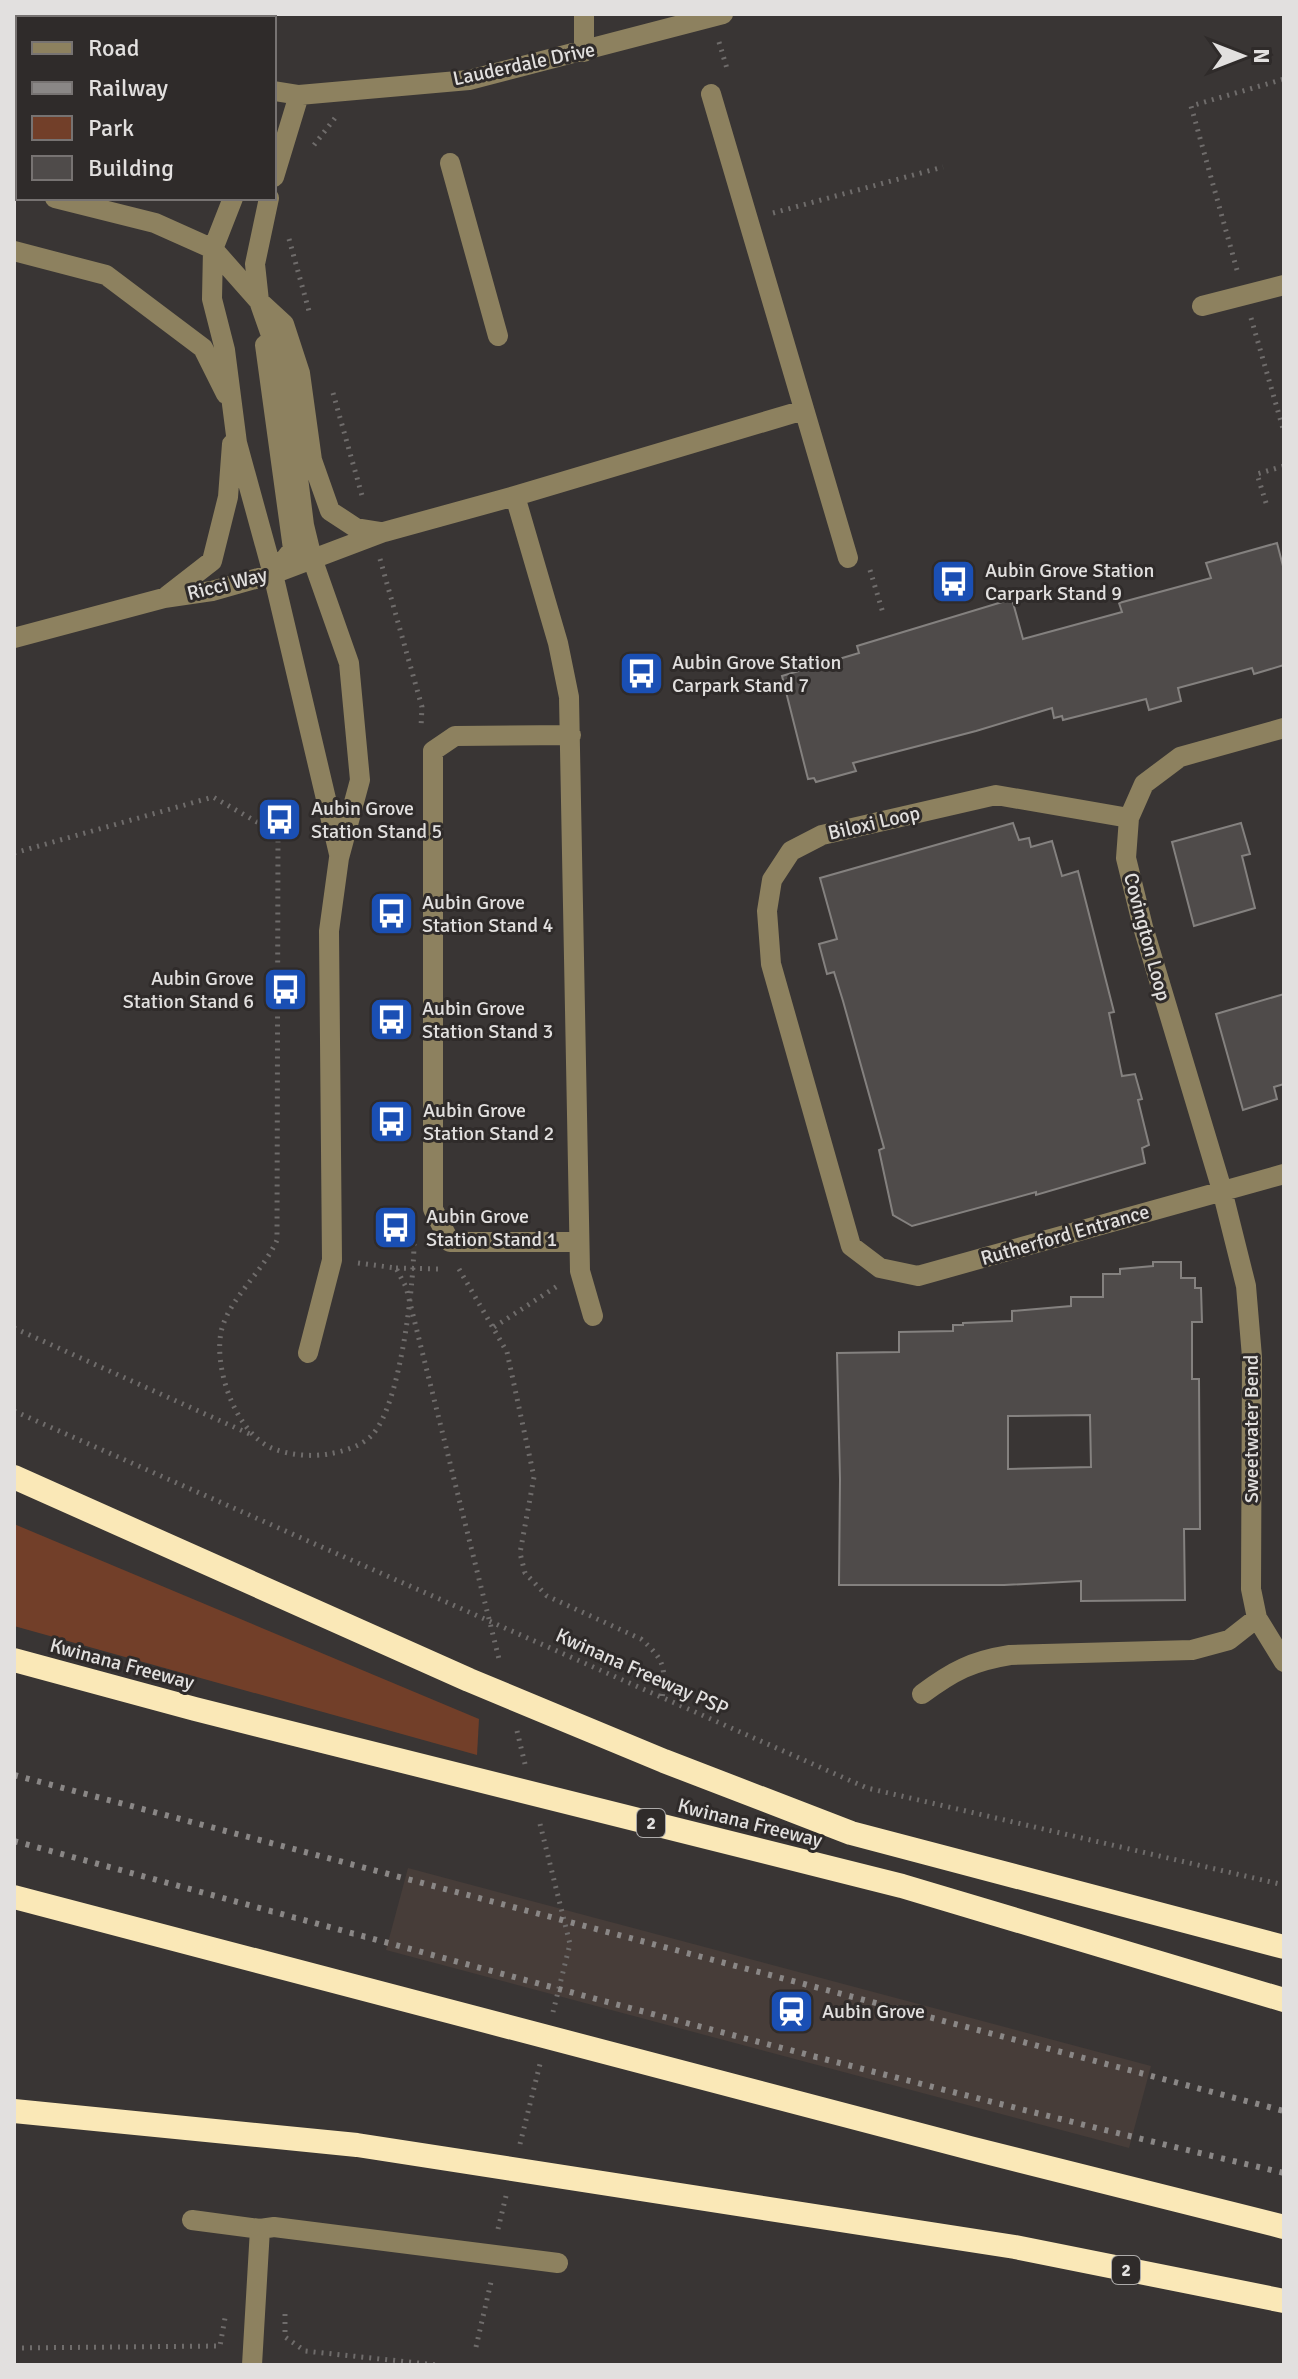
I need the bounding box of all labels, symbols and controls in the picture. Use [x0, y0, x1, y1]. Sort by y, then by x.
legend [16, 16, 276, 200]
north arrow [1202, 16, 1282, 96]
text: Road [88, 33, 139, 63]
street label: Lauderdale Drive [451, 37, 597, 91]
text: N [1248, 48, 1275, 64]
text: Railway [88, 73, 168, 103]
text: Park [88, 113, 134, 143]
text: Building [88, 153, 174, 183]
bus stop icon: Aubin Grove Station Carpark Stand 9 [930, 557, 978, 605]
place label: Aubin Grove Station Carpark Stand 9 [985, 558, 1154, 606]
street label: Ricci Way [184, 562, 270, 606]
bus stop icon: Aubin Grove Station Carpark Stand 7 [617, 649, 665, 697]
place label: Aubin Grove Station Carpark Stand 7 [672, 650, 841, 698]
bus stop icon: Aubin Grove Station Stand 5 [256, 795, 304, 843]
place label: Aubin Grove Station Stand 5 [311, 796, 442, 844]
street label: Biloxi Loop [826, 800, 922, 846]
street label: Covington Loop [1118, 870, 1176, 1004]
bus stop icon: Aubin Grove Station Stand 4 [367, 890, 415, 938]
place label: Aubin Grove Station Stand 4 [422, 890, 553, 938]
bus stop icon: Aubin Grove Station Stand 6 [261, 965, 309, 1013]
place label: Aubin Grove Station Stand 6 [123, 966, 254, 1014]
bus stop icon: Aubin Grove Station Stand 3 [367, 995, 415, 1043]
place label: Aubin Grove Station Stand 3 [422, 996, 553, 1044]
bus stop icon: Aubin Grove Station Stand 2 [368, 1097, 416, 1145]
place label: Aubin Grove Station Stand 2 [423, 1098, 554, 1146]
street label: Rutherford Entrance [978, 1199, 1152, 1271]
bus stop icon: Aubin Grove Station Stand 1 [371, 1203, 419, 1251]
place label: Aubin Grove Station Stand 1 [426, 1204, 557, 1252]
street label: Sweetwater Bend [1239, 1355, 1264, 1503]
street label: Kwinana Freeway PSP [552, 1623, 732, 1721]
street label: Kwinana Freeway [47, 1633, 197, 1695]
street label: Kwinana Freeway [675, 1793, 826, 1853]
road number: 2 [637, 1809, 665, 1837]
station icon: Aubin Grove [767, 1987, 815, 2035]
place label: Aubin Grove [822, 1999, 925, 2024]
road number: 2 [1112, 2256, 1140, 2284]

